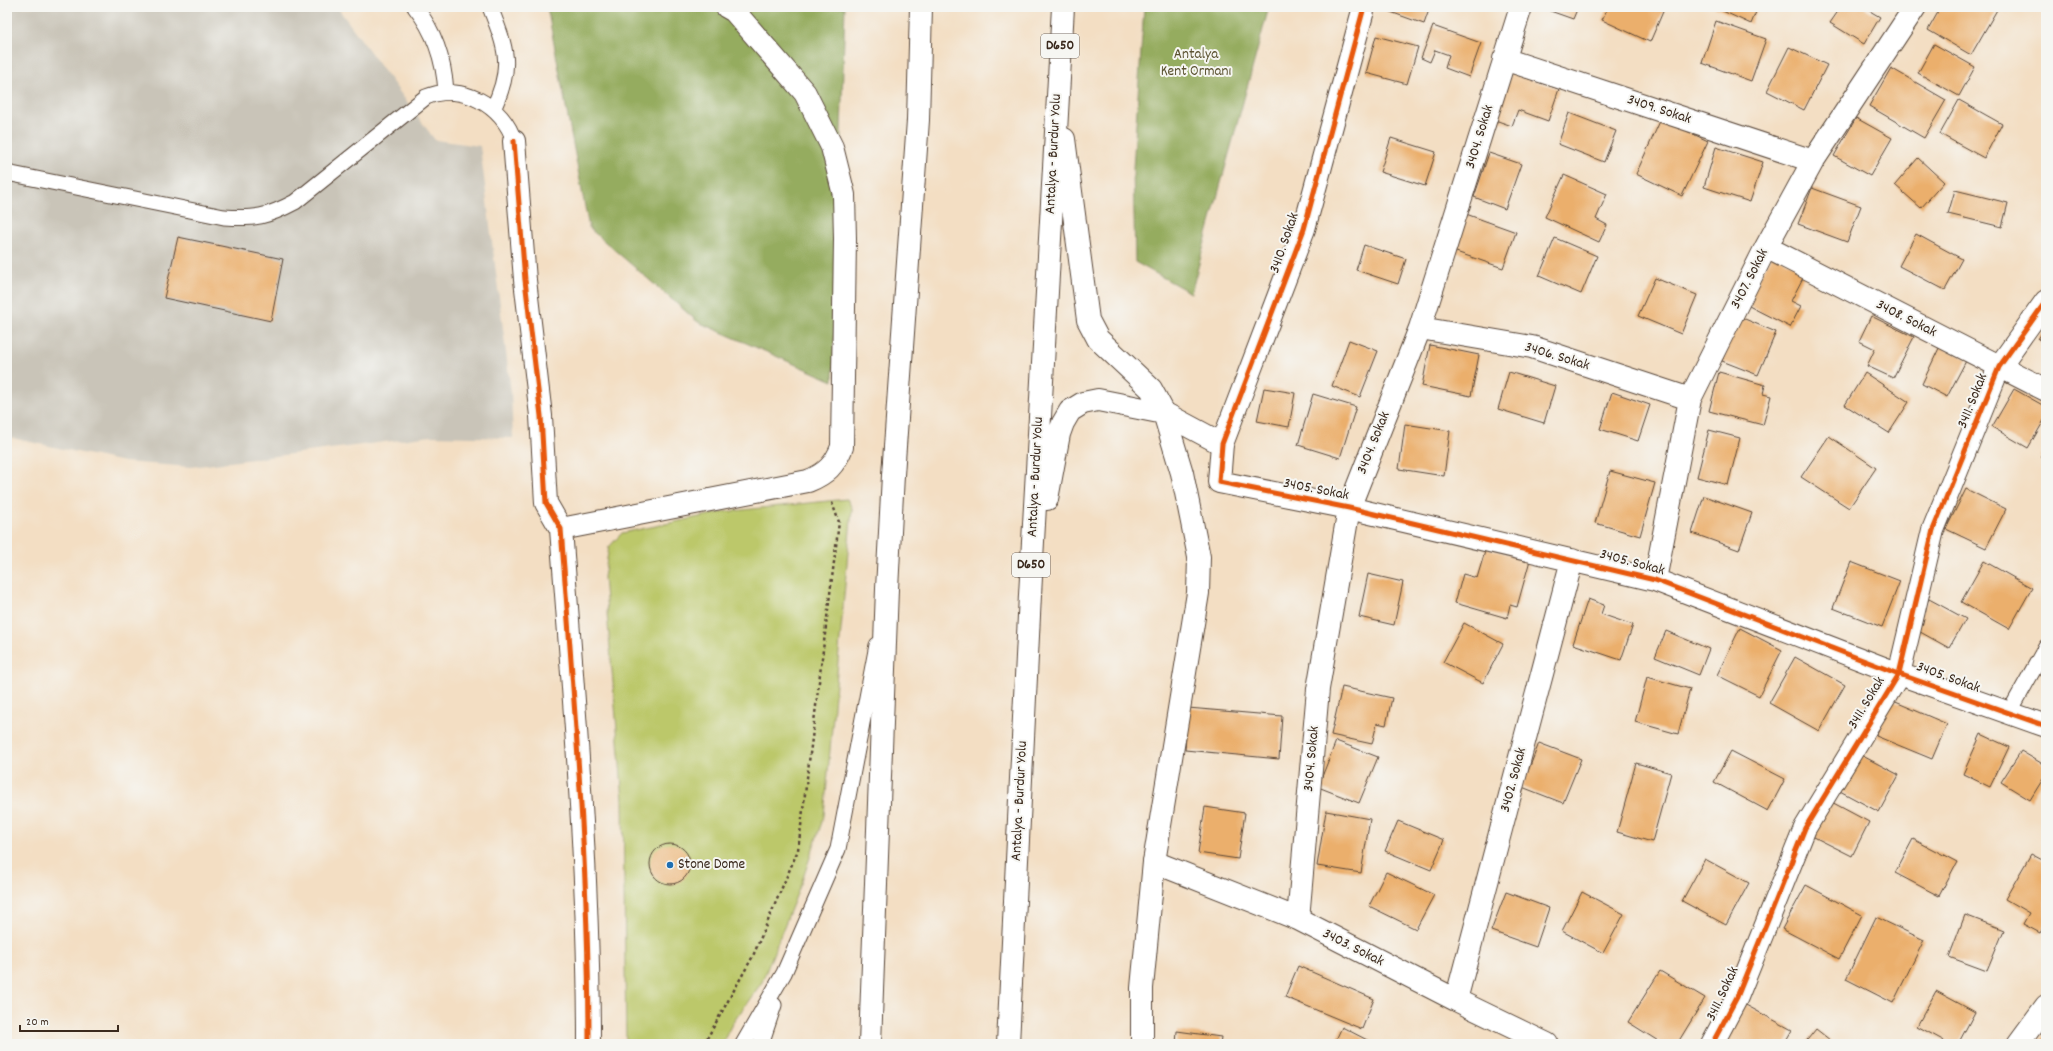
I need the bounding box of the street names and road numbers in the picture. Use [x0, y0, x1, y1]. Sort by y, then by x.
road number: D650 [1041, 34, 1079, 58]
street label: 3409. Sokak [1624, 89, 1694, 131]
street label: Antalya - Burdur Yolu [1040, 93, 1068, 215]
street label: 3404. Sokak [1460, 102, 1500, 172]
street label: 3410. Sokak [1264, 210, 1306, 276]
street label: 3407. Sokak [1725, 245, 1775, 313]
street label: 3408. Sokak [1872, 294, 1940, 344]
street label: 3406. Sokak [1522, 337, 1592, 377]
street label: 3411. Sokak [1952, 370, 1994, 432]
street label: 3404. Sokak [1351, 408, 1397, 478]
street label: Antalya - Burdur Yolu [1022, 416, 1050, 538]
street label: 3405. Sokak [1281, 473, 1351, 507]
street label: 3405. Sokak [1597, 544, 1667, 582]
road number: D650 [1012, 553, 1050, 577]
street label: 3405. Sokak [1913, 656, 1983, 700]
street label: 3411. Sokak [1843, 672, 1891, 734]
street label: 3404. Sokak [1298, 725, 1326, 793]
street label: Antalya - Burdur Yolu [1006, 740, 1034, 862]
street label: 3402. Sokak [1495, 745, 1533, 815]
street label: 3403. Sokak [1318, 923, 1388, 973]
street label: 3411. Sokak [1701, 963, 1745, 1025]

